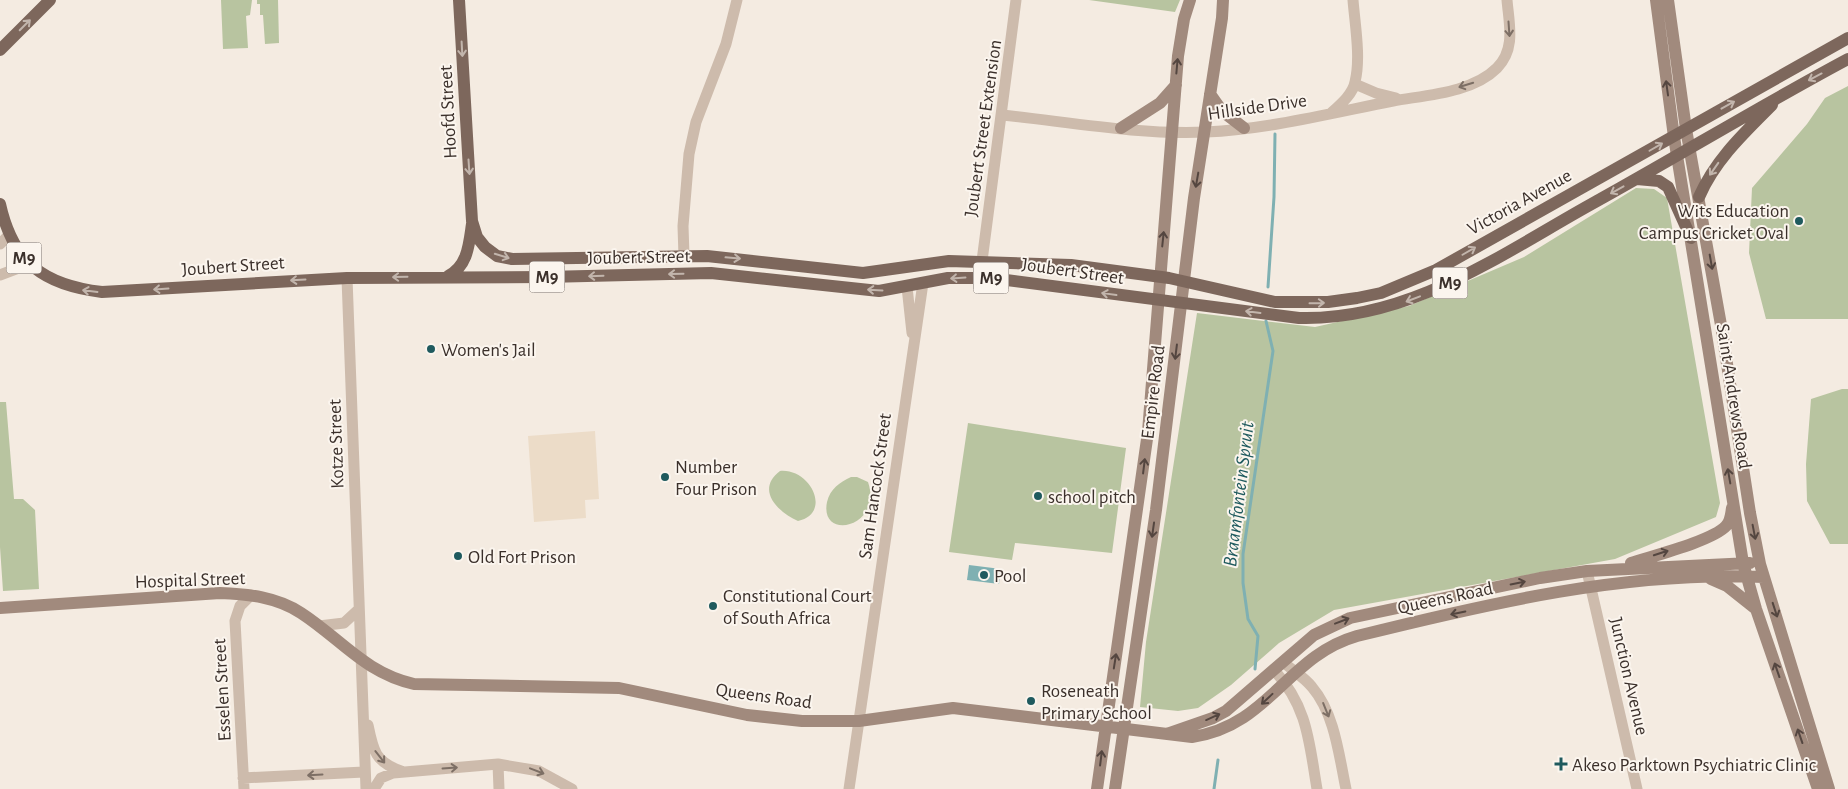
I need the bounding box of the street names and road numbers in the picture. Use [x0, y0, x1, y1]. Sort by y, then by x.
street label: Joubert Street Extension [962, 38, 1005, 218]
street label: Hoofd Street [437, 64, 460, 159]
street label: Hillside Drive [1206, 91, 1308, 124]
street label: Victoria Avenue [1465, 166, 1575, 239]
road number: M9 [6, 242, 42, 274]
street label: Joubert Street [587, 247, 691, 268]
street label: Joubert Street [181, 253, 285, 280]
street label: Joubert Street [1020, 255, 1125, 288]
road number: M9 [530, 262, 564, 292]
road number: M9 [974, 262, 1008, 294]
road number: M9 [1432, 268, 1468, 298]
street label: Saint Andrews Road [1713, 322, 1754, 470]
street label: Empire Road [1138, 344, 1169, 440]
street label: Kotze Street [325, 399, 348, 489]
street label: Sam Hancock Street [856, 412, 895, 560]
street label: Hospital Street [134, 569, 246, 592]
street label: Queens Road [1396, 579, 1495, 618]
street label: Junction Avenue [1606, 616, 1651, 737]
street label: Esselen Street [210, 638, 235, 742]
street label: Queens Road [714, 680, 813, 713]

